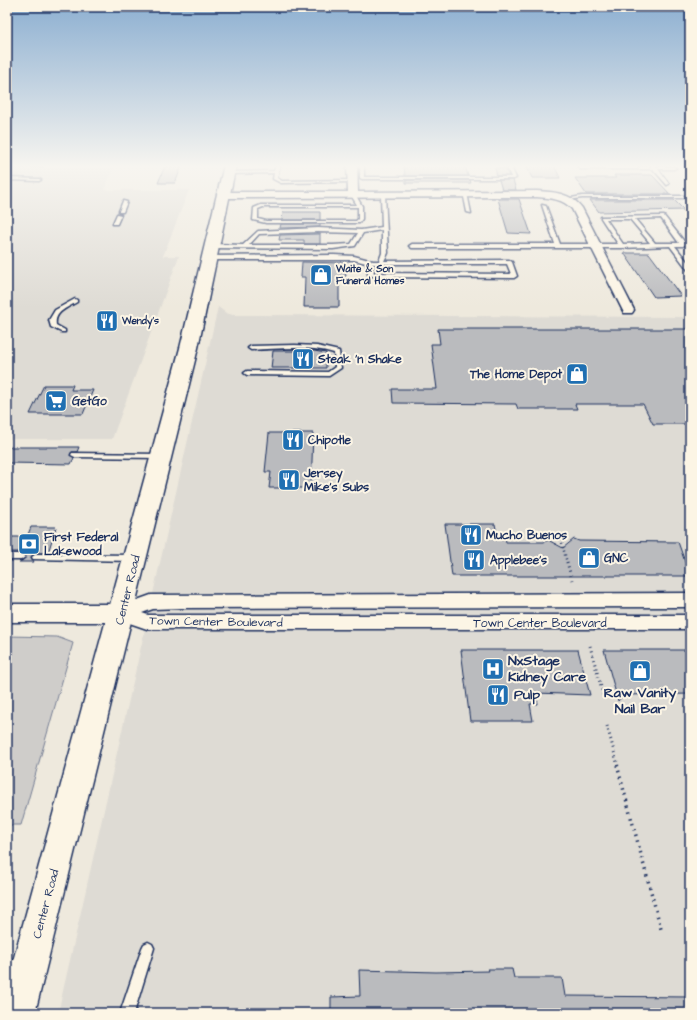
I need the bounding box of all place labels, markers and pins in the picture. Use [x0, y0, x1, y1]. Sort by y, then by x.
shop icon: Waite & Son Funeral Homes [308, 262, 334, 288]
place label: Waite & Son Funeral Homes [335, 262, 405, 288]
restaurant icon: Wendy's [94, 308, 120, 334]
place label: Wendy's [121, 314, 159, 330]
restaurant icon: Steak 'n Shake [290, 346, 316, 372]
place label: Steak 'n Shake [317, 351, 402, 368]
shop icon: The Home Depot [564, 361, 590, 387]
place label: The Home Depot [469, 366, 562, 384]
supermarket icon: GetGo [43, 388, 69, 414]
place label: GetGo [72, 393, 107, 410]
restaurant icon: Chipotle [280, 427, 306, 453]
place label: Chipotle [308, 432, 351, 450]
place label: Jersey Mike's Subs [303, 465, 369, 496]
restaurant icon: Jersey Mike's Subs [276, 467, 302, 493]
restaurant icon: Mucho Buenos [458, 522, 484, 548]
place label: Mucho Buenos [486, 527, 567, 544]
place label: First Federal Lakewood [44, 529, 119, 560]
bank icon: First Federal Lakewood [16, 531, 42, 557]
shop icon: GNC [576, 545, 602, 571]
restaurant icon: Applebee's [461, 547, 487, 573]
place label: GNC [604, 550, 629, 567]
place label: Applebee's [490, 552, 547, 570]
place label: NxStage Kidney Care [508, 651, 586, 687]
hospital icon: NxStage Kidney Care [480, 656, 506, 682]
shop icon: Raw Vanity Nail Bar [627, 658, 653, 684]
restaurant icon: Pulp [485, 682, 511, 708]
place label: Raw Vanity Nail Bar [604, 683, 677, 719]
place label: Pulp [514, 685, 540, 705]

